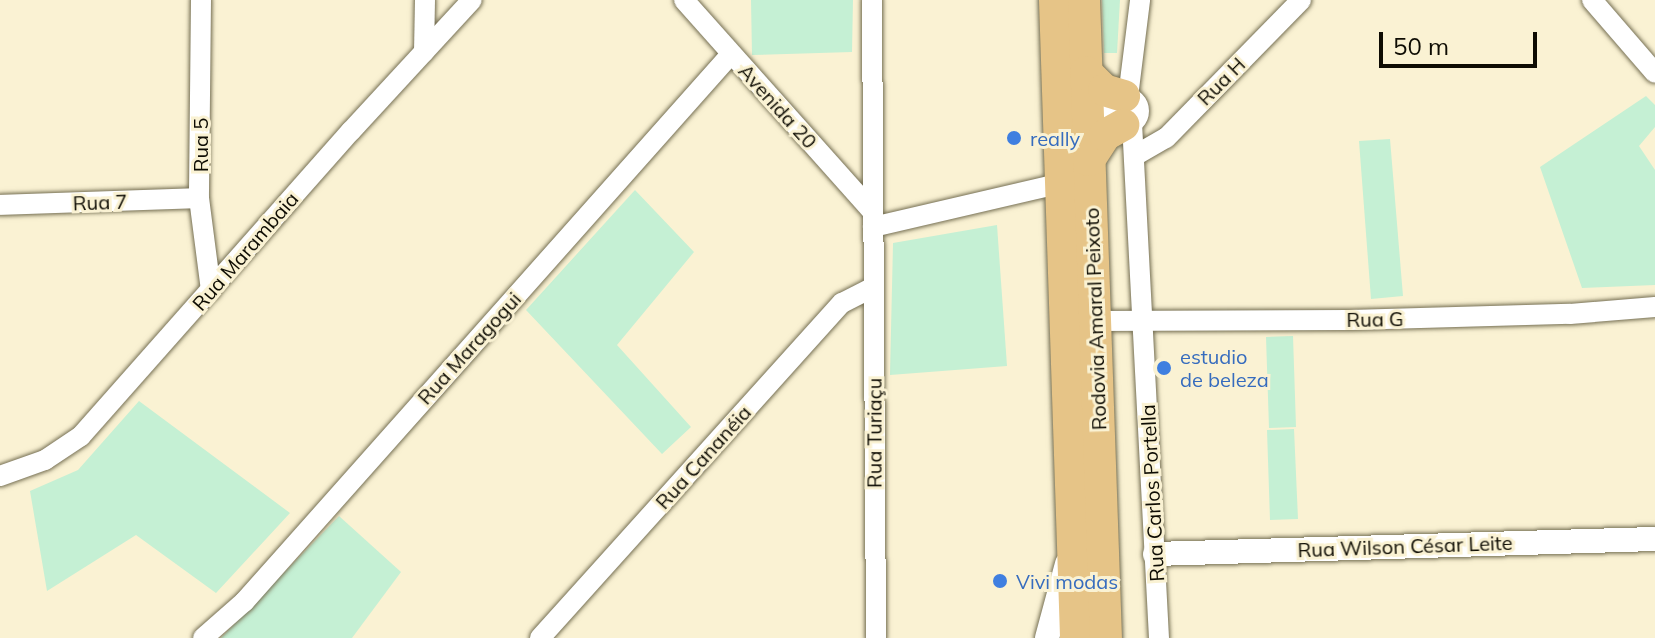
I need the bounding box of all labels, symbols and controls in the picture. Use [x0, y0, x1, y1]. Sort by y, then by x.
scale bar [1383, 16, 1541, 66]
text: 50 m [1393, 31, 1449, 61]
street label: Rua H [1192, 52, 1250, 110]
street label: Avenida 20 [734, 59, 822, 153]
street label: Rua 5 [188, 118, 212, 172]
place label: really [1030, 126, 1080, 150]
marker: really [1005, 129, 1023, 147]
street label: Rua Marambaia [187, 187, 303, 315]
street label: Rua 7 [72, 189, 128, 215]
street label: Rodovia Amaral Peixoto [1079, 207, 1111, 431]
street label: Rua Maragogui [412, 287, 526, 409]
street label: Rua G [1346, 307, 1404, 331]
place label: estudio de beleza [1180, 344, 1269, 391]
marker: estudio de beleza [1155, 359, 1173, 377]
street label: Rua Turiaçu [862, 378, 886, 488]
street label: Rua Cananéia [650, 400, 756, 514]
street label: Rua Carlos Portella [1135, 404, 1169, 582]
street label: Rua Wilson César Leite [1297, 530, 1513, 562]
place label: Vivi modas [1016, 569, 1118, 593]
marker: Vivi modas [991, 572, 1009, 590]

